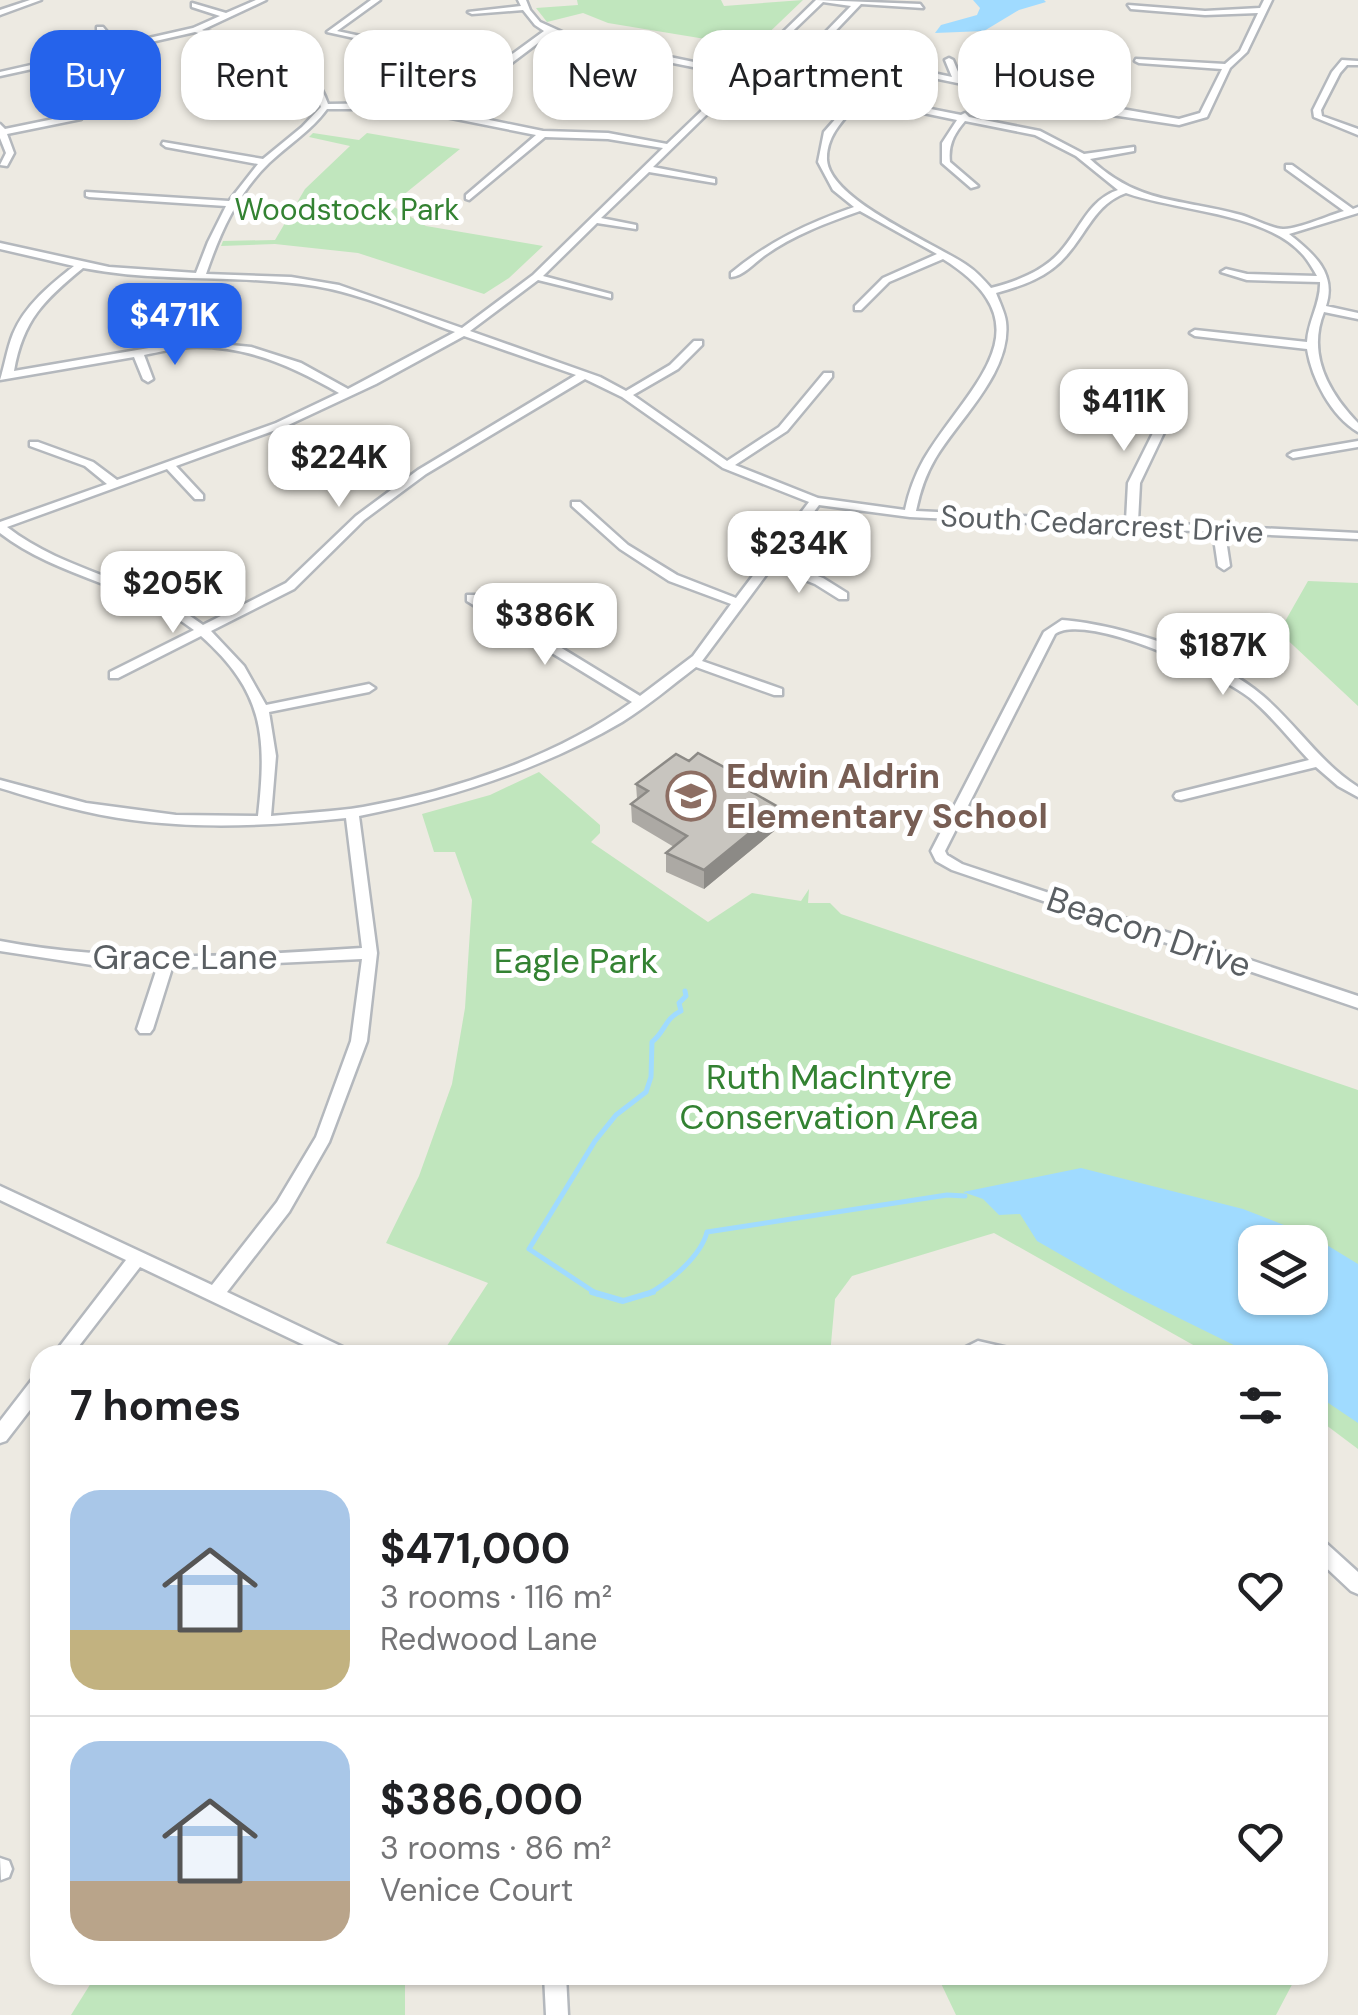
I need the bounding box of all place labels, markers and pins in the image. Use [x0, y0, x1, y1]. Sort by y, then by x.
pin: $471K [105, 283, 245, 368]
pin: $411K [1054, 369, 1194, 454]
pin: $224K [269, 425, 409, 510]
pin: $234K [729, 511, 869, 596]
pin: $205K [103, 551, 243, 636]
pin: $386K [475, 583, 615, 668]
pin: $187K [1153, 613, 1293, 698]
place label: Edwin Aldrin Elementary School [726, 753, 1048, 839]
school or university icon: Edwin Aldrin Elementary School [665, 770, 717, 822]

